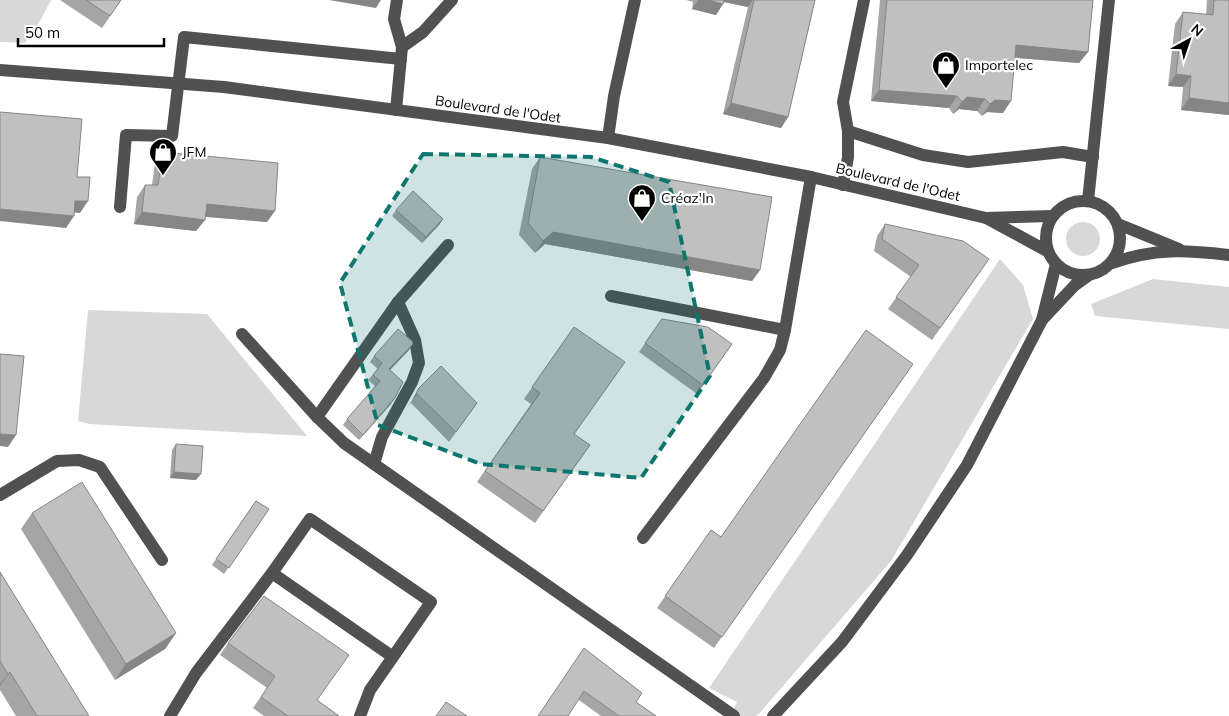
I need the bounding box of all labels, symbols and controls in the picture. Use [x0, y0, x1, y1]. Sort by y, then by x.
scale bar [18, 15, 164, 47]
north arrow [1164, 15, 1214, 65]
text: N [1188, 20, 1207, 40]
text: 50 m [25, 23, 60, 42]
shop icon: Importelec [931, 50, 961, 89]
place label: Importelec [965, 56, 1033, 74]
street label: Boulevard de l'Odet [434, 91, 562, 127]
shop icon: JFM [148, 137, 178, 176]
place label: JFM [182, 143, 207, 161]
street label: Boulevard de l'Odet [834, 159, 962, 205]
shop icon: Créaz'In [627, 183, 657, 222]
place label: Créaz'In [661, 189, 714, 207]

